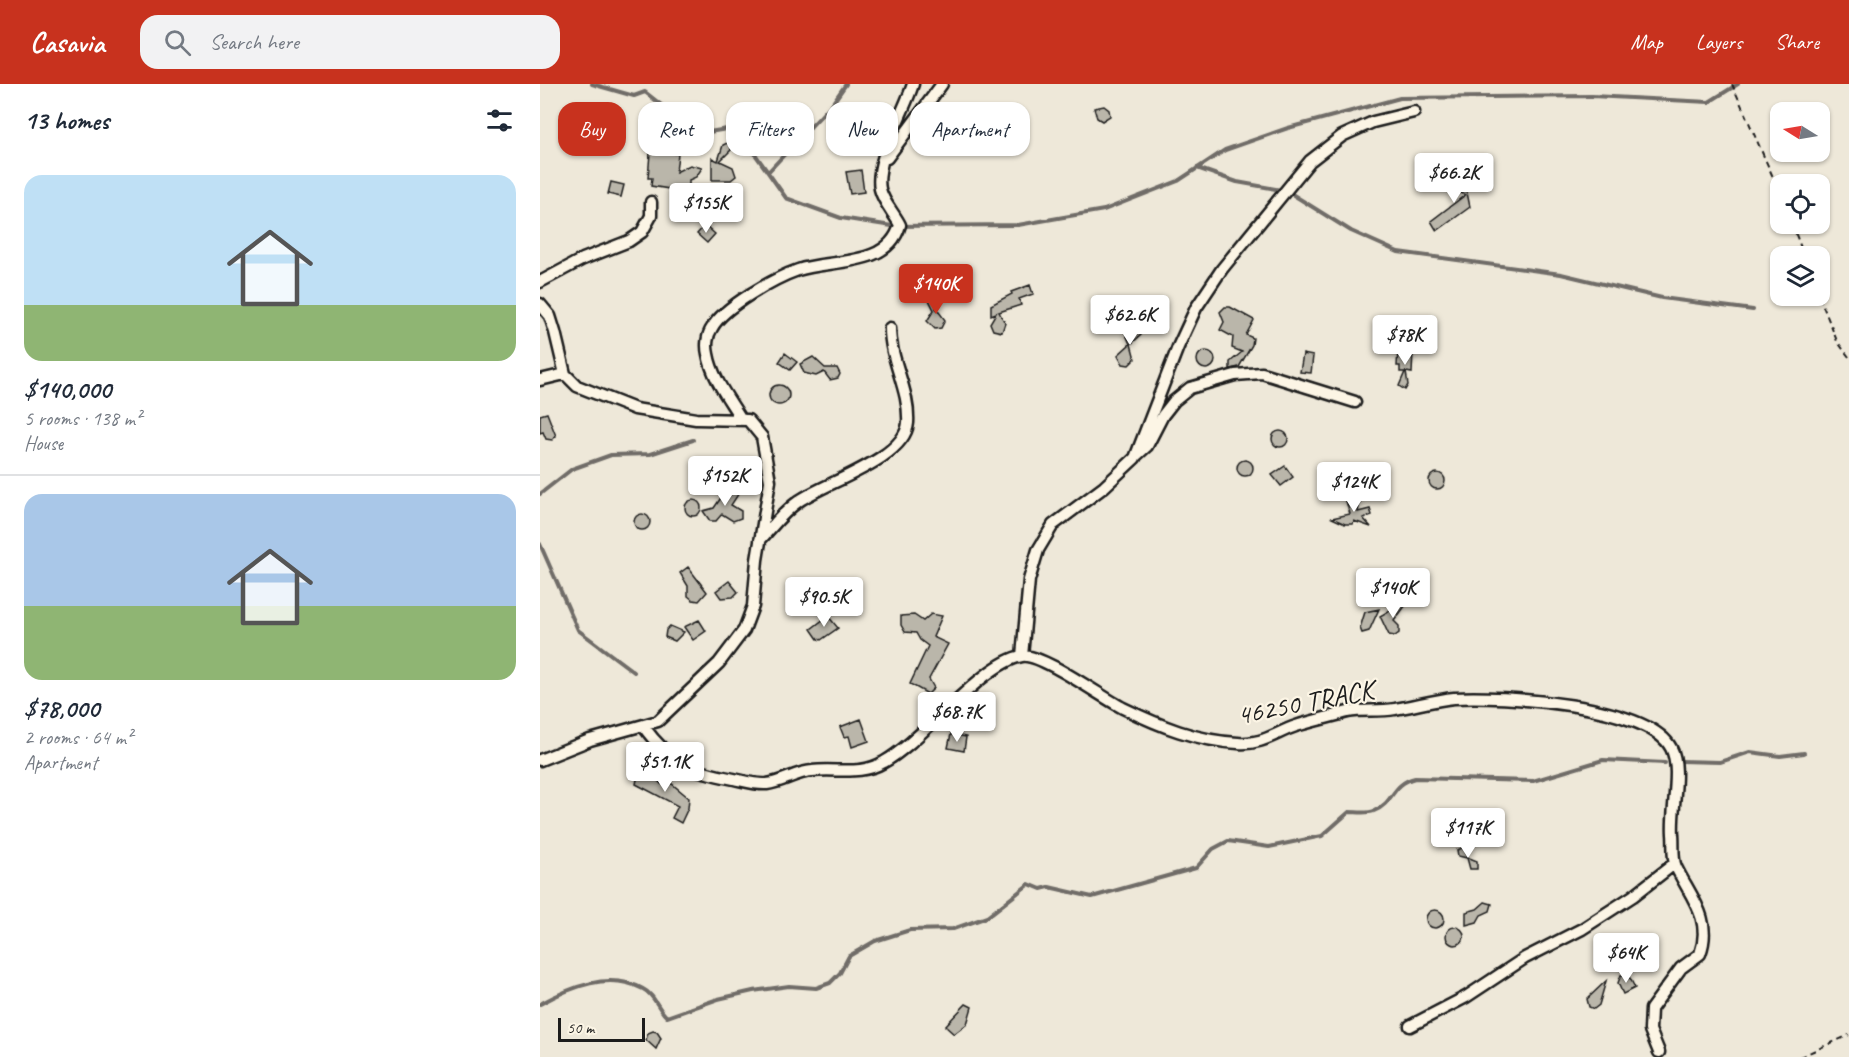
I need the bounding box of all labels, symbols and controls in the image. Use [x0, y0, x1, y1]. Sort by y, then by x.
search box [140, 15, 560, 69]
text: Casavia [30, 25, 104, 60]
icon: search [161, 26, 194, 59]
text: Search here [209, 28, 299, 56]
text: Map [1630, 29, 1663, 55]
text: Layers [1696, 29, 1742, 55]
text: Share [1775, 29, 1819, 55]
chip: Buy [558, 102, 626, 156]
chip: Rent [638, 102, 714, 156]
chip: Filters [726, 102, 814, 156]
chip: New [826, 102, 898, 156]
chip: Apartment [910, 102, 1030, 156]
north arrow [1770, 102, 1830, 162]
map controls [1770, 102, 1830, 306]
text: 13 homes [24, 104, 109, 137]
icon: filters [483, 104, 516, 137]
pin: $66.2K [1405, 153, 1503, 204]
text: $66.2K [1429, 160, 1479, 185]
button: locate [1770, 174, 1830, 234]
pin: $155K [664, 183, 748, 234]
text: $155K [683, 190, 729, 215]
icon: home [216, 214, 324, 322]
button: layers [1770, 246, 1830, 306]
pin: $140K [894, 264, 978, 315]
text: $140K [913, 271, 959, 296]
pin: $62.6K [1081, 295, 1179, 346]
text: $62.6K [1105, 302, 1155, 327]
pin: $78K [1369, 315, 1441, 366]
text: $78K [1386, 322, 1424, 347]
text: $140,000 [24, 373, 111, 406]
text: 5 rooms · 138 m² [24, 406, 141, 431]
text: House [24, 431, 63, 456]
pin: $152K [683, 456, 767, 507]
pin: $124K [1312, 462, 1396, 513]
text: $152K [702, 463, 748, 488]
text: $124K [1331, 469, 1377, 494]
icon: home [216, 533, 324, 641]
pin: $140K [1351, 568, 1435, 619]
text: $140K [1370, 575, 1416, 600]
pin: $90.5K [775, 577, 873, 628]
text: $90.5K [799, 584, 849, 609]
street label: 46250 TRACK [1234, 670, 1382, 732]
text: $78,000 [24, 692, 99, 725]
pin: $68.7K [908, 692, 1006, 743]
text: $68.7K [932, 699, 982, 724]
text: 2 rooms · 64 m² [24, 725, 132, 750]
pin: $51.1K [616, 742, 714, 793]
text: $51.1K [640, 749, 690, 774]
text: Apartment [24, 750, 97, 775]
pin: $117K [1426, 808, 1510, 859]
text: $117K [1445, 815, 1491, 840]
pin: $64K [1590, 933, 1662, 984]
text: $64K [1607, 940, 1645, 965]
scale bar [558, 1015, 645, 1042]
text: 50 m [567, 1018, 594, 1038]

